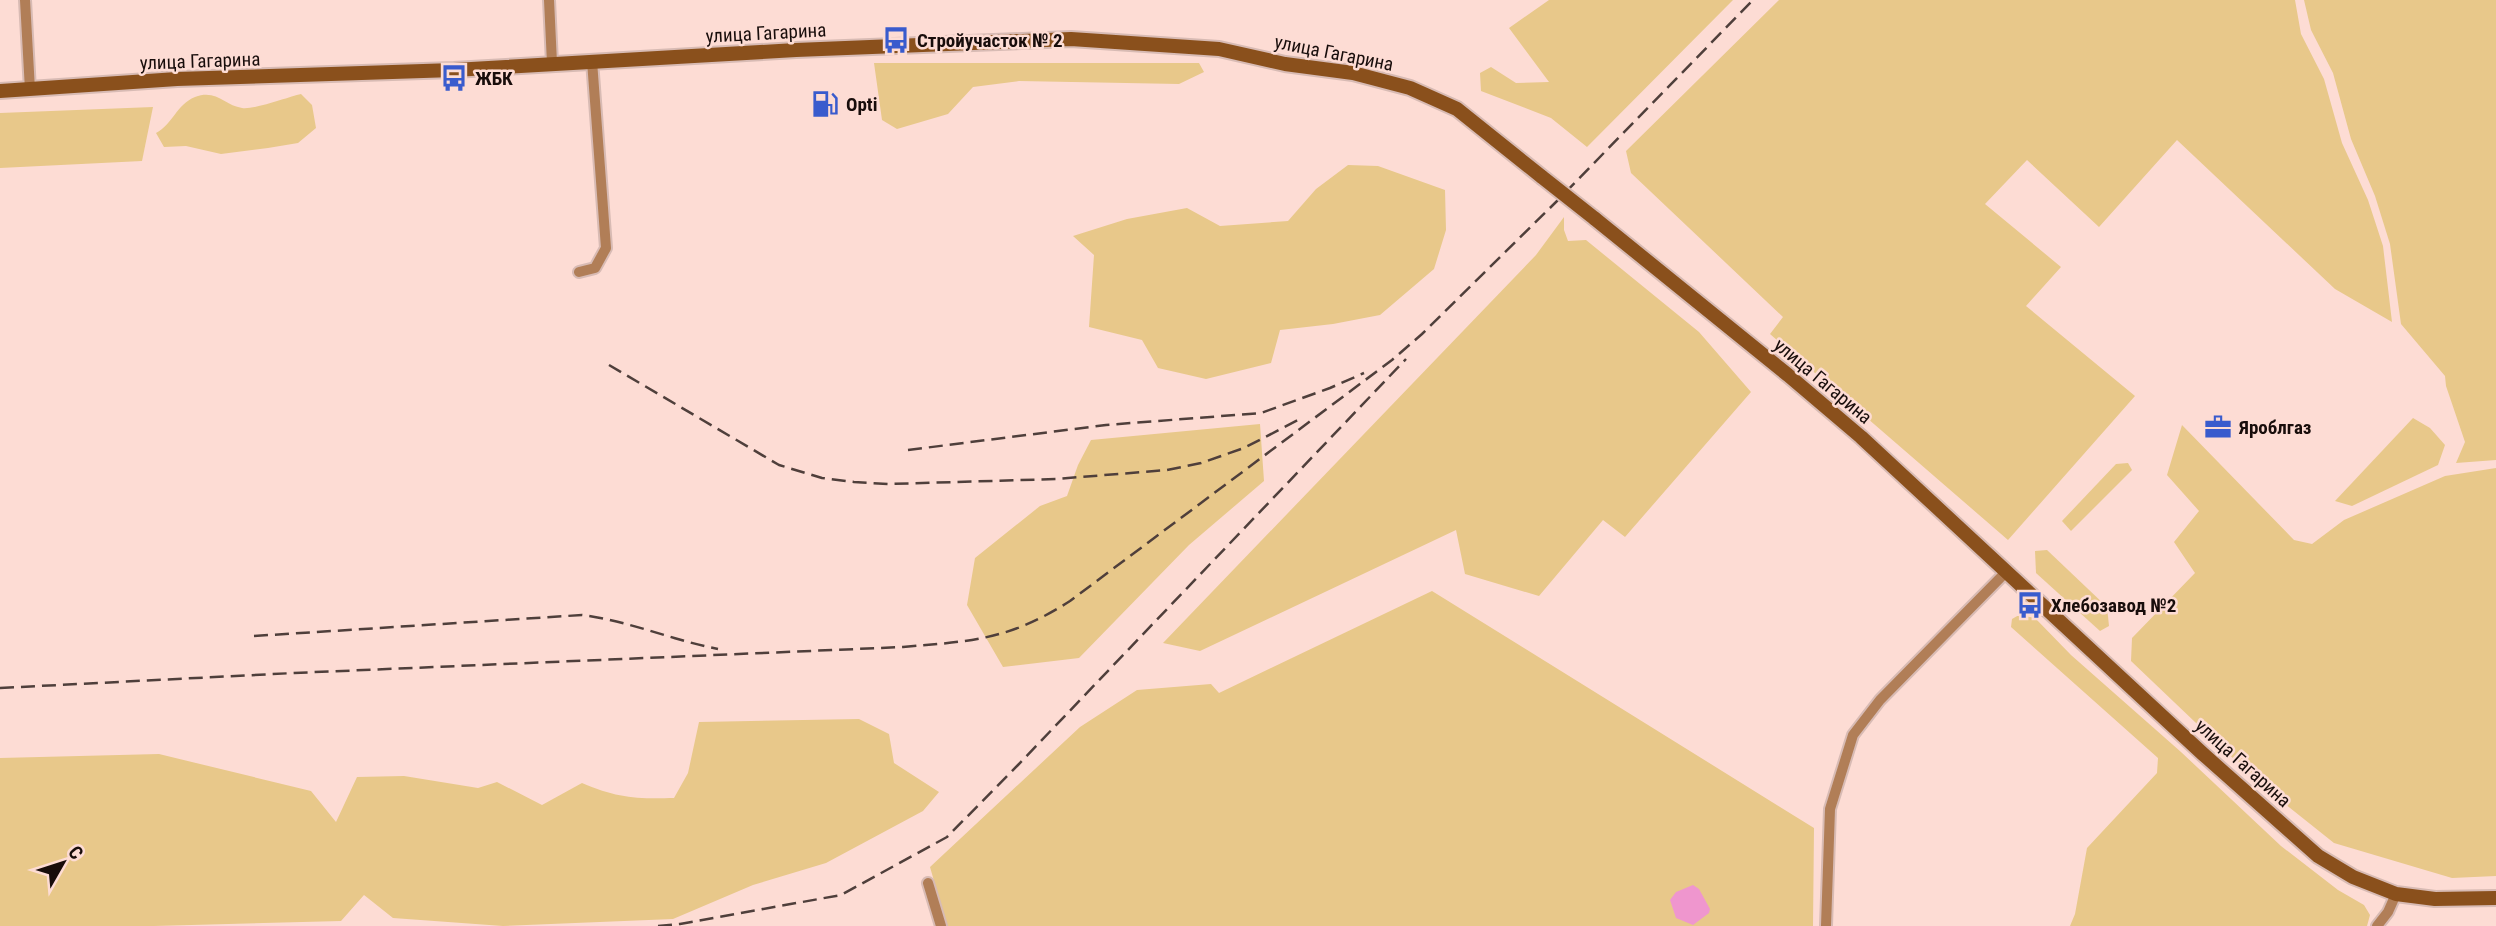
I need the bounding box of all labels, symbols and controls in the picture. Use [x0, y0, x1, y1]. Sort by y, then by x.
street label: улица Гагарина [705, 18, 827, 48]
bus stop icon: Стройучасток № 2 [881, 25, 911, 55]
place label: Стройучасток № 2 [917, 29, 1063, 52]
street label: улица Гагарина [1273, 30, 1395, 76]
street label: улица Гагарина [139, 47, 261, 75]
bus stop icon: ЖБК [439, 63, 469, 93]
place label: ЖБК [475, 67, 513, 90]
fuel station icon: Opti [810, 89, 840, 119]
place label: Opti [846, 93, 878, 116]
street label: улица Гагарина [1769, 333, 1877, 429]
office icon: Яроблгаз [2203, 412, 2233, 442]
place label: Яроблгаз [2238, 416, 2311, 439]
bus stop icon: Хлебозавод №2 [2015, 590, 2045, 620]
place label: Хлебозавод №2 [2051, 594, 2176, 617]
street label: улица Гагарина [2190, 714, 2296, 812]
north arrow [28, 828, 98, 898]
text: С [63, 841, 88, 864]

